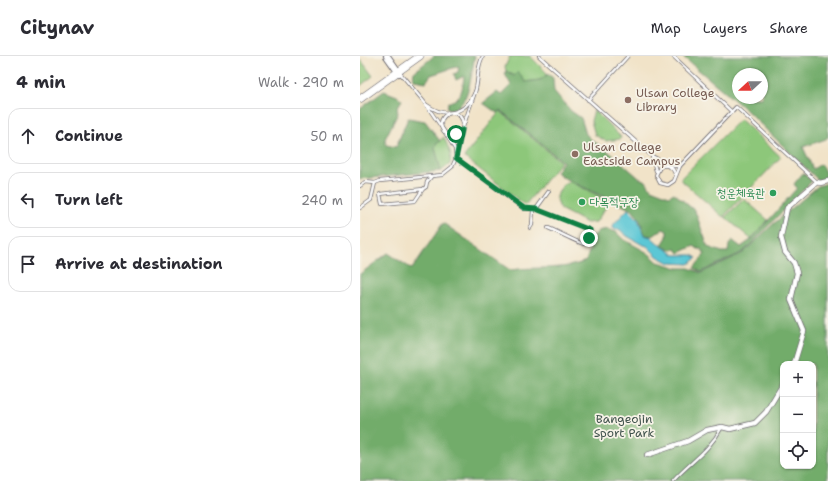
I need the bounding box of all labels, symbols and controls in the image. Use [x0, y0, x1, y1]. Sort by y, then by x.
text: Citynav [20, 15, 94, 40]
text: Map [651, 19, 681, 37]
text: Layers [703, 19, 747, 37]
text: Share [769, 19, 808, 37]
north arrow [732, 68, 768, 104]
text: 4 min [16, 71, 66, 93]
text: Walk · 290 m [258, 74, 344, 91]
place label: Ulsan College Library [636, 85, 715, 115]
marker: Ulsan College Library [623, 95, 633, 105]
icon: ahead [17, 125, 39, 147]
route start [447, 125, 465, 143]
text: Continue [55, 126, 123, 146]
text: 50 m [310, 128, 343, 145]
place label: Ulsan College Eastside Campus [583, 139, 680, 169]
marker: Ulsan College Eastside Campus [570, 149, 580, 159]
place label: 청운체육관 [717, 185, 765, 201]
marker: 청운체육관 [768, 188, 778, 198]
icon: left [17, 189, 39, 211]
text: Turn left [55, 190, 123, 210]
text: 240 m [301, 192, 343, 209]
place label: 다목적구장 [590, 194, 639, 210]
marker: 다목적구장 [577, 197, 587, 207]
route end [580, 229, 598, 247]
icon: arrive [17, 253, 39, 275]
text: Arrive at destination [55, 254, 223, 274]
map controls [780, 361, 816, 469]
button: + [780, 361, 816, 397]
button: − [780, 397, 816, 433]
park label: Bangeojin Sport Park [594, 411, 654, 441]
button: locate [780, 433, 816, 469]

